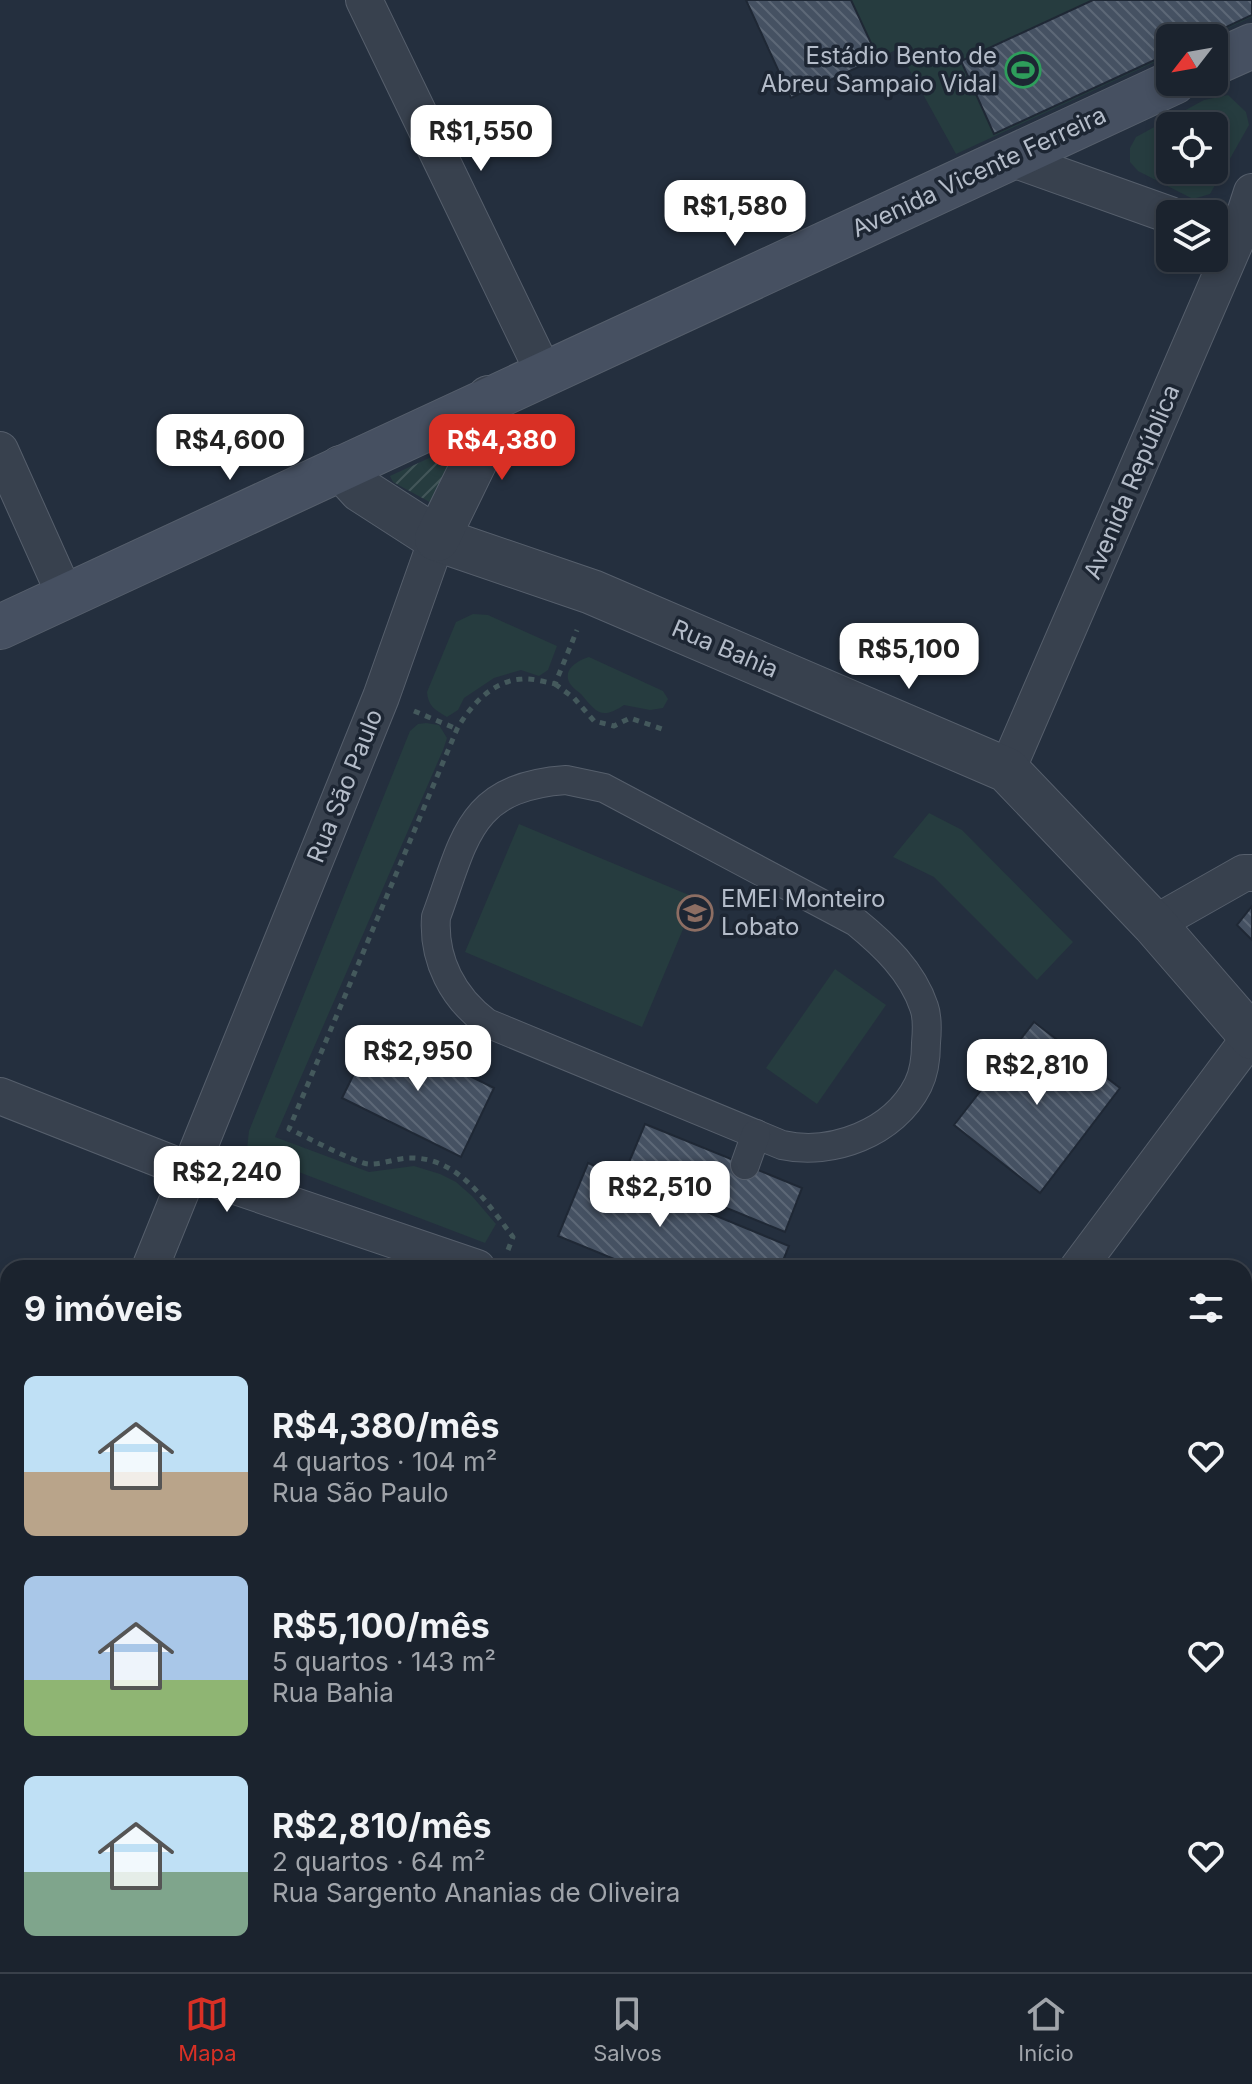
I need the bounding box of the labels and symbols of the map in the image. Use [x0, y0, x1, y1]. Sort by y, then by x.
north arrow [1156, 24, 1228, 96]
place label: Estádio Bento de Abreu Sampaio Vidal [761, 41, 997, 98]
sports icon: Estádio Bento de Abreu Sampaio Vidal [1004, 51, 1042, 89]
street label: Avenida Vicente Ferreira [847, 100, 1110, 243]
pin: R$1,550 [407, 105, 555, 173]
pin: R$1,580 [661, 180, 809, 248]
street label: Avenida República [1077, 380, 1186, 583]
pin: R$4,600 [156, 414, 304, 482]
pin: R$4,380 [428, 414, 576, 482]
street label: Rua Bahia [668, 613, 783, 684]
pin: R$5,100 [835, 623, 983, 691]
street label: Rua São Paulo [301, 705, 389, 867]
place label: EMEI Monteiro Lobato [721, 884, 885, 941]
school or university icon: EMEI Monteiro Lobato [676, 894, 714, 932]
pin: R$2,950 [344, 1025, 492, 1093]
pin: R$2,810 [963, 1039, 1111, 1107]
pin: R$2,240 [153, 1146, 301, 1214]
pin: R$2,510 [586, 1161, 734, 1229]

